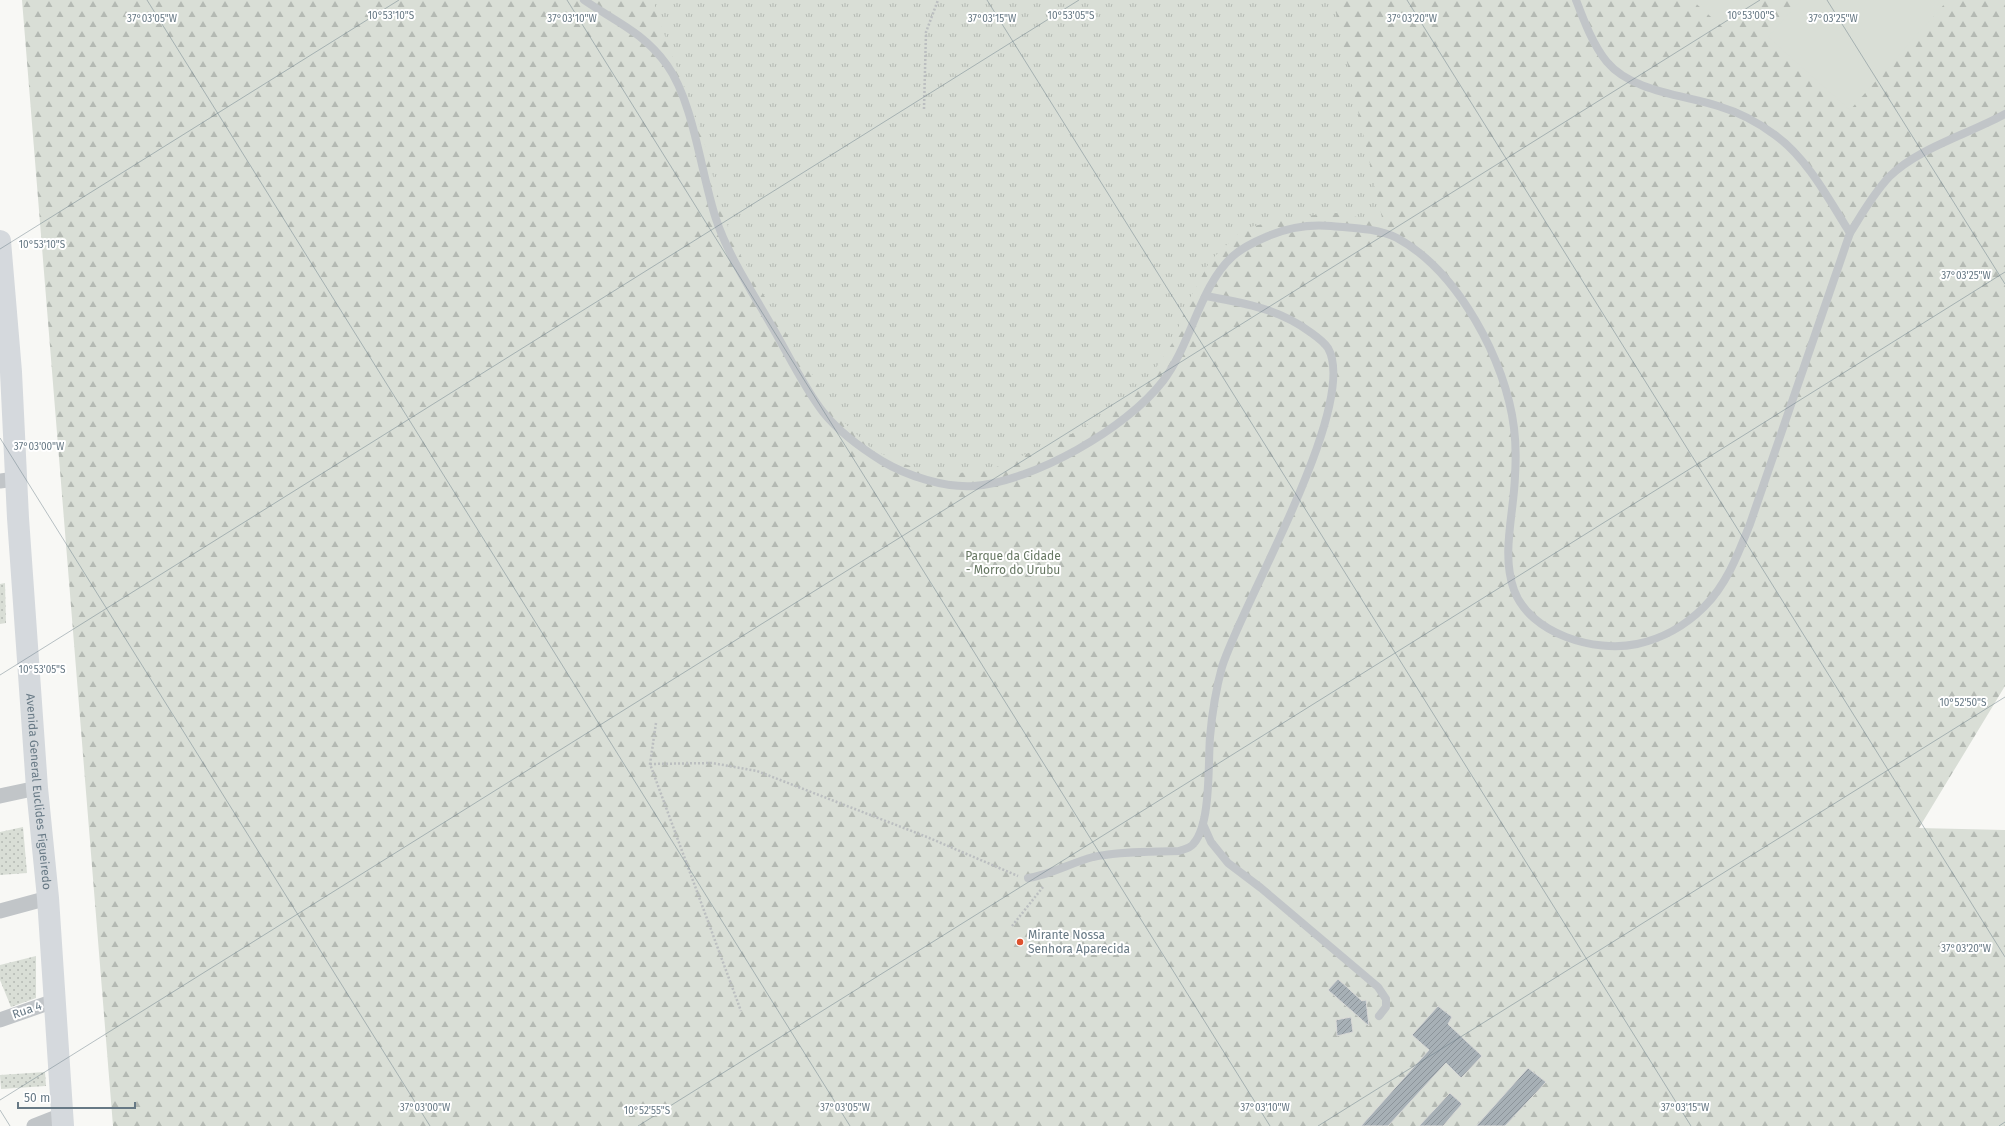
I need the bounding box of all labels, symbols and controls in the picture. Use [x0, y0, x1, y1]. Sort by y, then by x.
text: 10°53'10"S [368, 10, 415, 22]
text: 10°53'05"S [1048, 10, 1095, 22]
text: 10°53'00"S [1727, 10, 1775, 22]
text: 37°03'05"W [127, 13, 178, 25]
text: 37°03'10"W [547, 13, 597, 25]
text: 37°03'15"W [968, 13, 1017, 25]
text: 37°03'20"W [1387, 13, 1438, 25]
text: 37°03'25"W [1808, 13, 1858, 25]
text: 10°53'10"S [19, 239, 66, 251]
text: 37°03'25"W [1941, 270, 1991, 282]
text: 37°03'00"W [14, 441, 65, 453]
park label: Parque da Cidade - Morro do Urubu [965, 549, 1061, 577]
text: 10°53'05"S [19, 664, 66, 676]
street label: Avenida General Euclides Figueiredo [23, 693, 54, 890]
text: 10°52'50"S [1939, 697, 1987, 709]
place label: Mirante Nossa Senhora Aparecida [1028, 928, 1130, 956]
marker: Mirante Nossa Senhora Aparecida [1015, 937, 1025, 947]
text: 37°03'20"W [1941, 943, 1992, 955]
street label: Rua 4 [10, 998, 44, 1022]
scale bar [18, 1084, 135, 1110]
text: 50 m [24, 1091, 50, 1105]
text: 37°03'00"W [400, 1102, 451, 1114]
text: 37°03'05"W [820, 1102, 871, 1114]
text: 37°03'10"W [1240, 1102, 1290, 1114]
text: 37°03'15"W [1661, 1102, 1710, 1114]
text: 10°52'55"S [624, 1105, 671, 1117]

